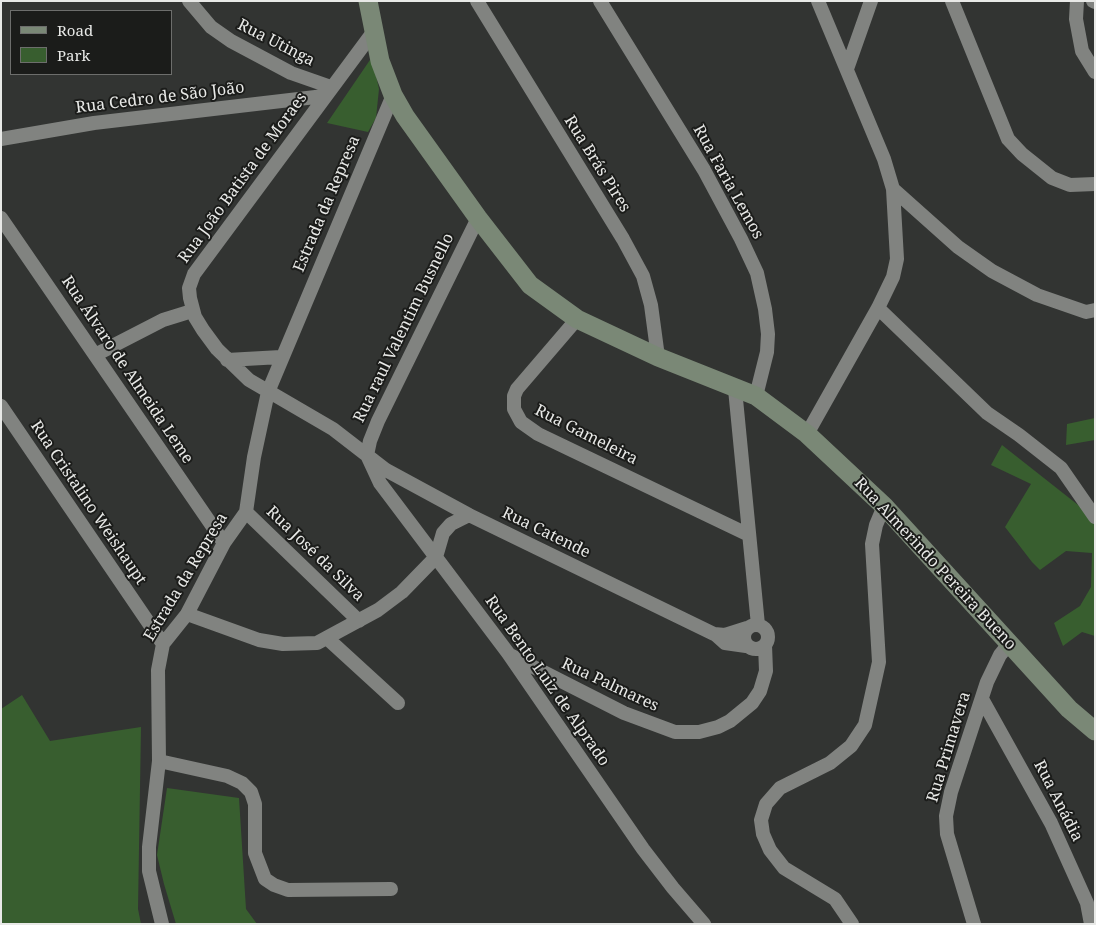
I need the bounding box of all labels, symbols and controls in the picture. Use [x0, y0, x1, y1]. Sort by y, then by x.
legend [10, 10, 172, 75]
street label: Rua Utinga [234, 15, 318, 71]
text: Road [57, 20, 93, 40]
text: Park [57, 45, 90, 65]
street label: Rua Cedro de São João [75, 78, 245, 118]
street label: Rua João Batista de Moraes [175, 89, 311, 267]
street label: Rua Brás Pires [560, 112, 634, 216]
street label: Rua Faria Lemos [689, 122, 767, 242]
street label: Estrada da Represa [290, 133, 364, 275]
street label: Rua raul Valentim Busnello [350, 230, 458, 426]
street label: Rua Álvaro de Almeida Leme [57, 273, 197, 467]
street label: Rua Gameleira [531, 401, 641, 469]
street label: Rua Cristalino Weishaupt [26, 417, 150, 589]
street label: Rua Almerindo Pereira Bueno [850, 474, 1020, 654]
street label: Rua José da Silva [262, 502, 368, 606]
street label: Rua Catende [499, 503, 593, 563]
street label: Estrada da Represa [140, 509, 232, 645]
street label: Rua Bento Luiz de Alprado [481, 592, 613, 770]
street label: Rua Palmares [558, 654, 662, 716]
street label: Rua Primavera [923, 690, 975, 804]
street label: Rua Anádia [1029, 757, 1087, 845]

